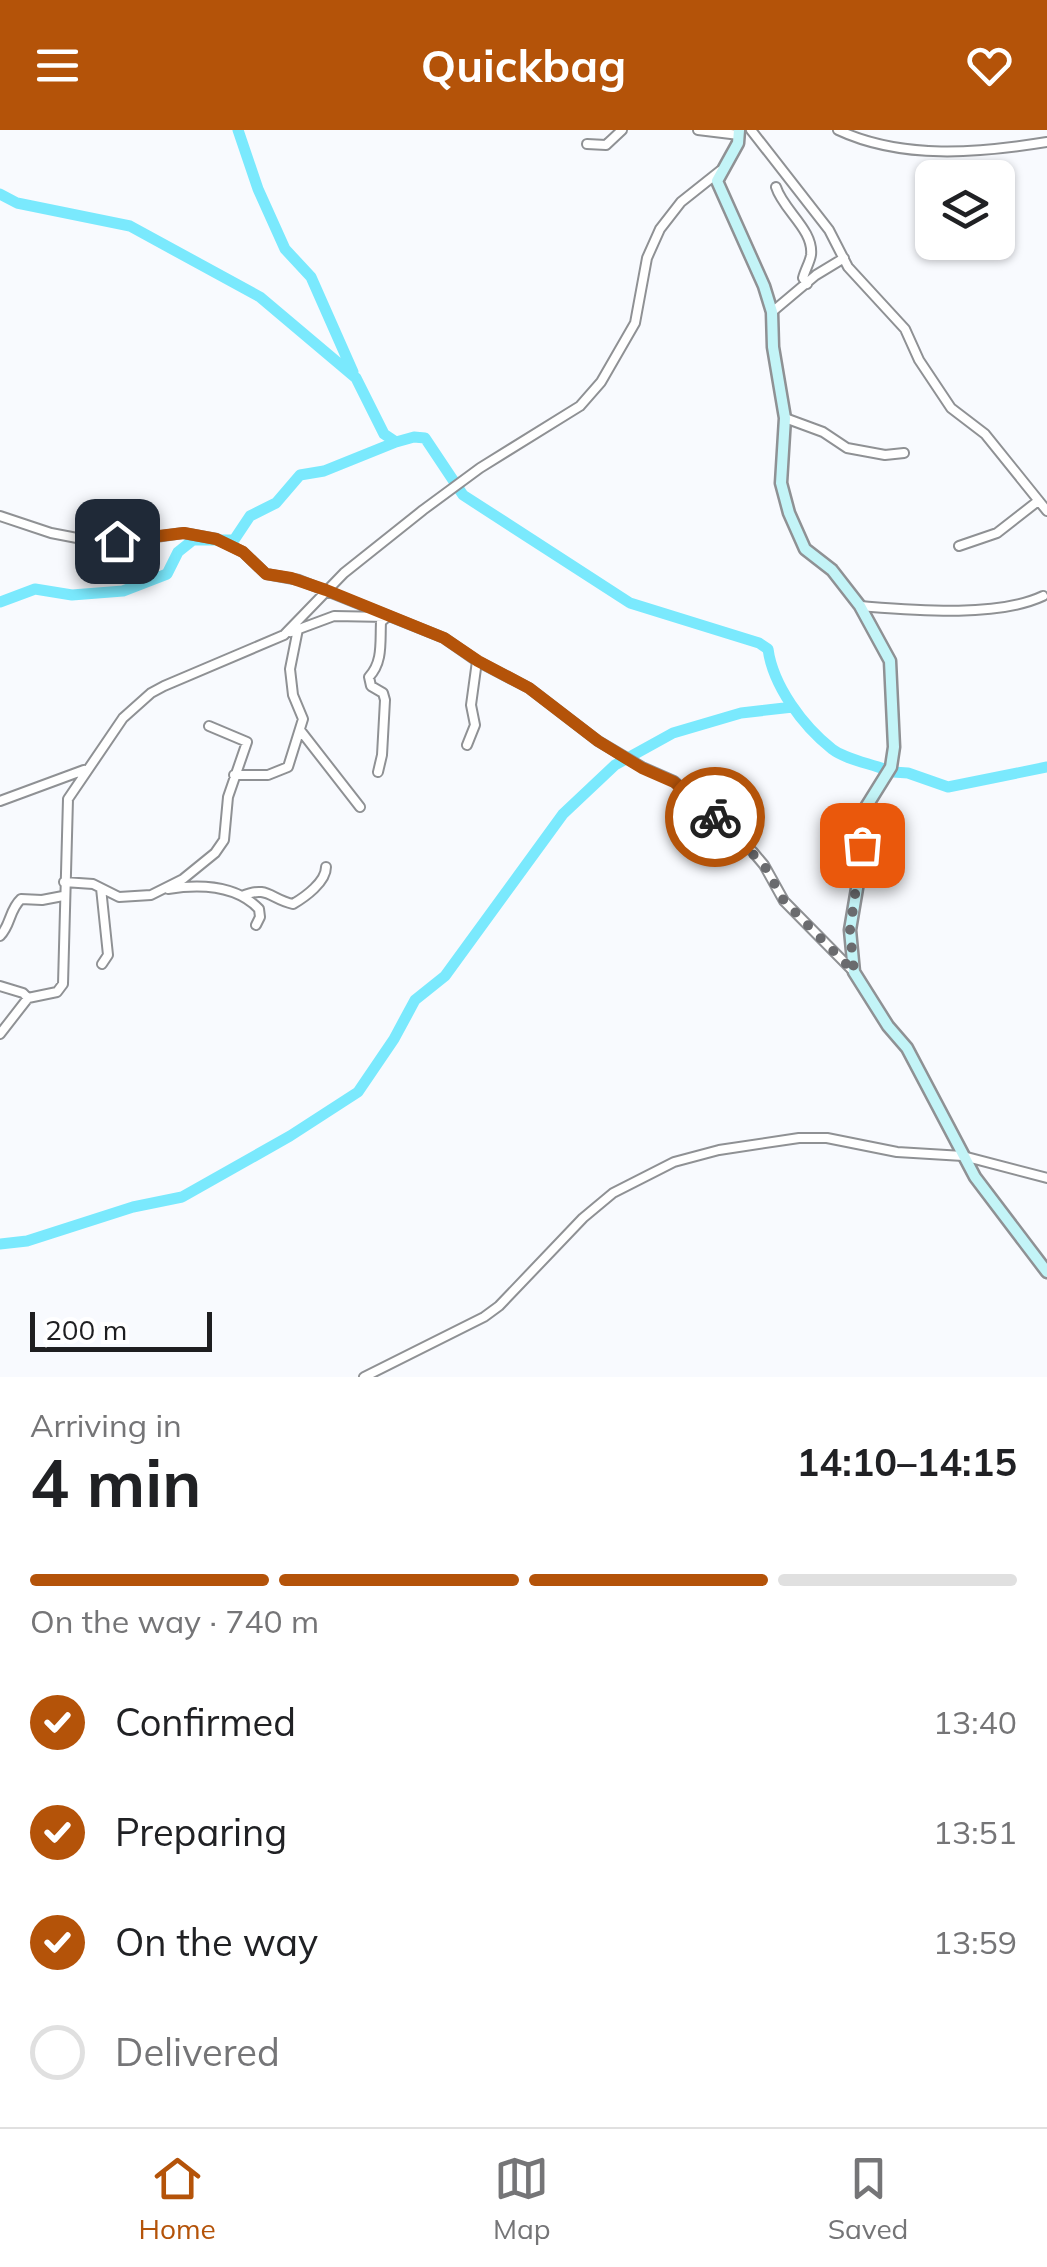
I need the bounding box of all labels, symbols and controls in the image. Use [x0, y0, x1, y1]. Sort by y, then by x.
text: Quickbag [421, 37, 626, 93]
icon: menu [30, 38, 85, 93]
icon: heart [962, 38, 1017, 93]
map controls [915, 160, 1015, 260]
button: layers [915, 160, 1015, 260]
pin [75, 499, 160, 584]
icon: home [90, 514, 145, 569]
courier [665, 767, 765, 867]
icon: bike [688, 790, 743, 845]
pin [820, 803, 905, 888]
icon: bag [835, 818, 890, 873]
scale bar [30, 1307, 212, 1352]
text: 200 m [45, 1312, 127, 1347]
text: Arriving in [30, 1405, 182, 1445]
text: 14:10–14:15 [797, 1438, 1017, 1486]
text: 4 min [30, 1442, 201, 1523]
text: On the way · 740 m [30, 1601, 319, 1641]
icon: check [30, 1695, 85, 1750]
text: Confirmed [115, 1698, 296, 1746]
text: 13:40 [933, 1702, 1017, 1742]
icon: check [30, 1805, 85, 1860]
text: Preparing [115, 1808, 287, 1856]
text: 13:51 [933, 1812, 1017, 1852]
icon: check [30, 1915, 85, 1970]
text: On the way [115, 1918, 318, 1966]
text: 13:59 [933, 1922, 1017, 1962]
text: Delivered [115, 2028, 280, 2076]
tab: Home [139, 2151, 216, 2246]
tab: Map [493, 2151, 551, 2246]
tab: Saved [828, 2151, 908, 2246]

